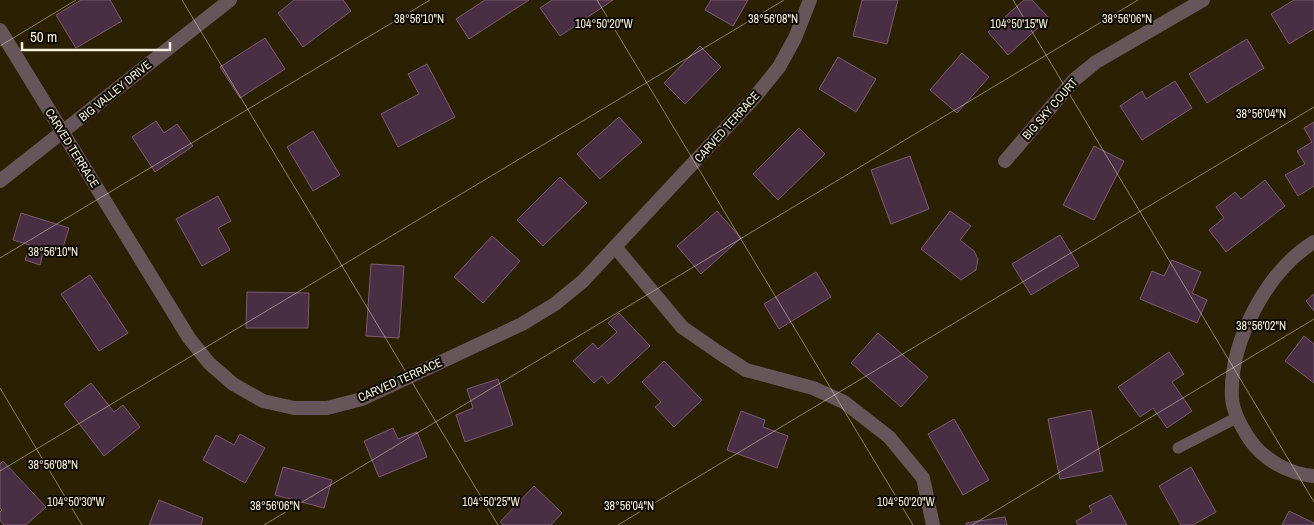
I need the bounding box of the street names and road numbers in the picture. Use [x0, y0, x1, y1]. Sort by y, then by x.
street label: BIG VALLEY DRIVE [75, 57, 155, 125]
street label: BIG SKY COURT [1019, 75, 1081, 143]
street label: CARVED TERRACE [691, 88, 763, 166]
street label: CARVED TERRACE [41, 105, 103, 191]
street label: CARVED TERRACE [355, 354, 445, 406]

